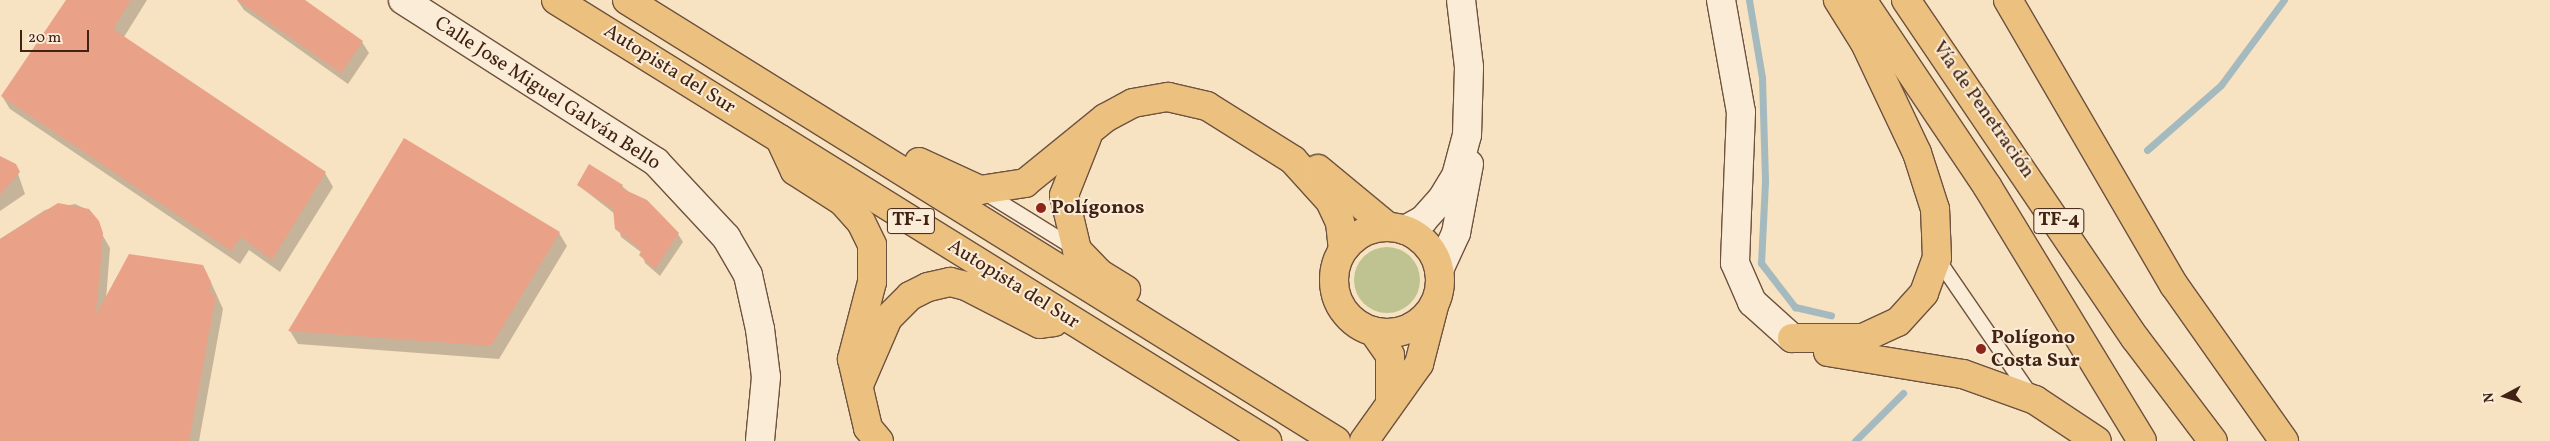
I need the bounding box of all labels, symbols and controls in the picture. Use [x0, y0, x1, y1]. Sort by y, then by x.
street label: Calle Jose Miguel Galván Bello [429, 12, 665, 176]
scale bar [22, 20, 91, 52]
street label: Autopista del Sur [599, 20, 739, 120]
text: 20 m [28, 28, 61, 49]
street label: Vía de Penetración [1927, 37, 2039, 183]
place label: Polígonos [1051, 196, 1144, 220]
marker: Polígonos [1035, 202, 1047, 214]
road number: TF-1 [886, 205, 936, 238]
road number: TF-4 [2033, 205, 2085, 238]
street label: Autopista del Sur [943, 235, 1083, 335]
place label: Polígono Costa Sur [1991, 326, 2080, 373]
marker: Polígono Costa Sur [1975, 343, 1987, 355]
north arrow [2480, 371, 2530, 421]
text: N [2480, 392, 2500, 404]

